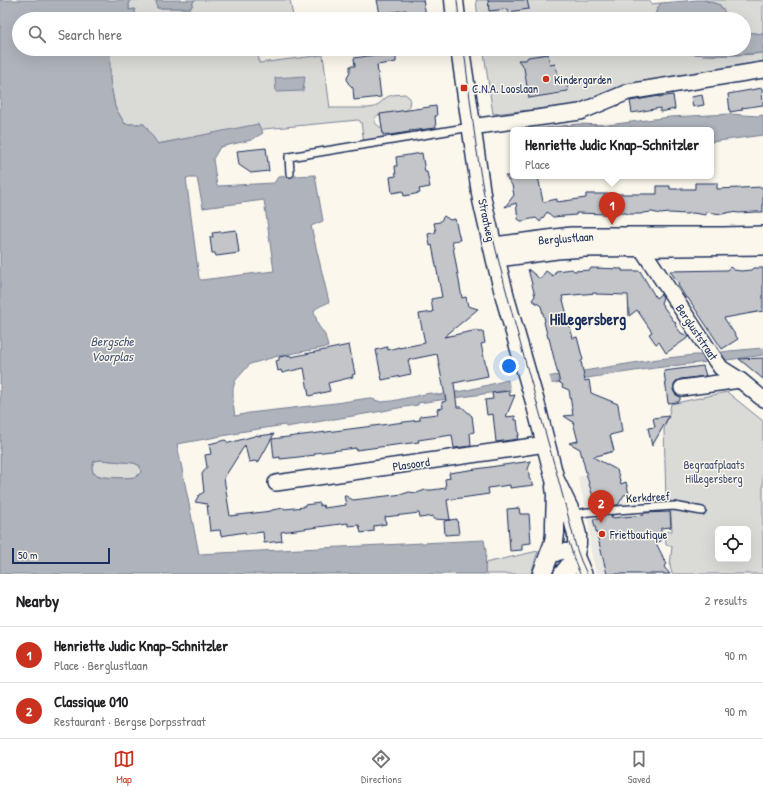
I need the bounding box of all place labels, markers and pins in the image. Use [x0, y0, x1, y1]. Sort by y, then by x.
place label: Kindergarden [554, 71, 612, 88]
marker: Kindergarden [541, 74, 551, 84]
place label: C.N.A. Looslaan [472, 80, 538, 97]
marker: C.N.A. Looslaan [459, 83, 469, 93]
pin: 1 [599, 192, 625, 225]
pin: 2 [588, 490, 614, 523]
place label: Frietboutique [609, 526, 667, 543]
marker: Frietboutique [597, 529, 607, 539]

